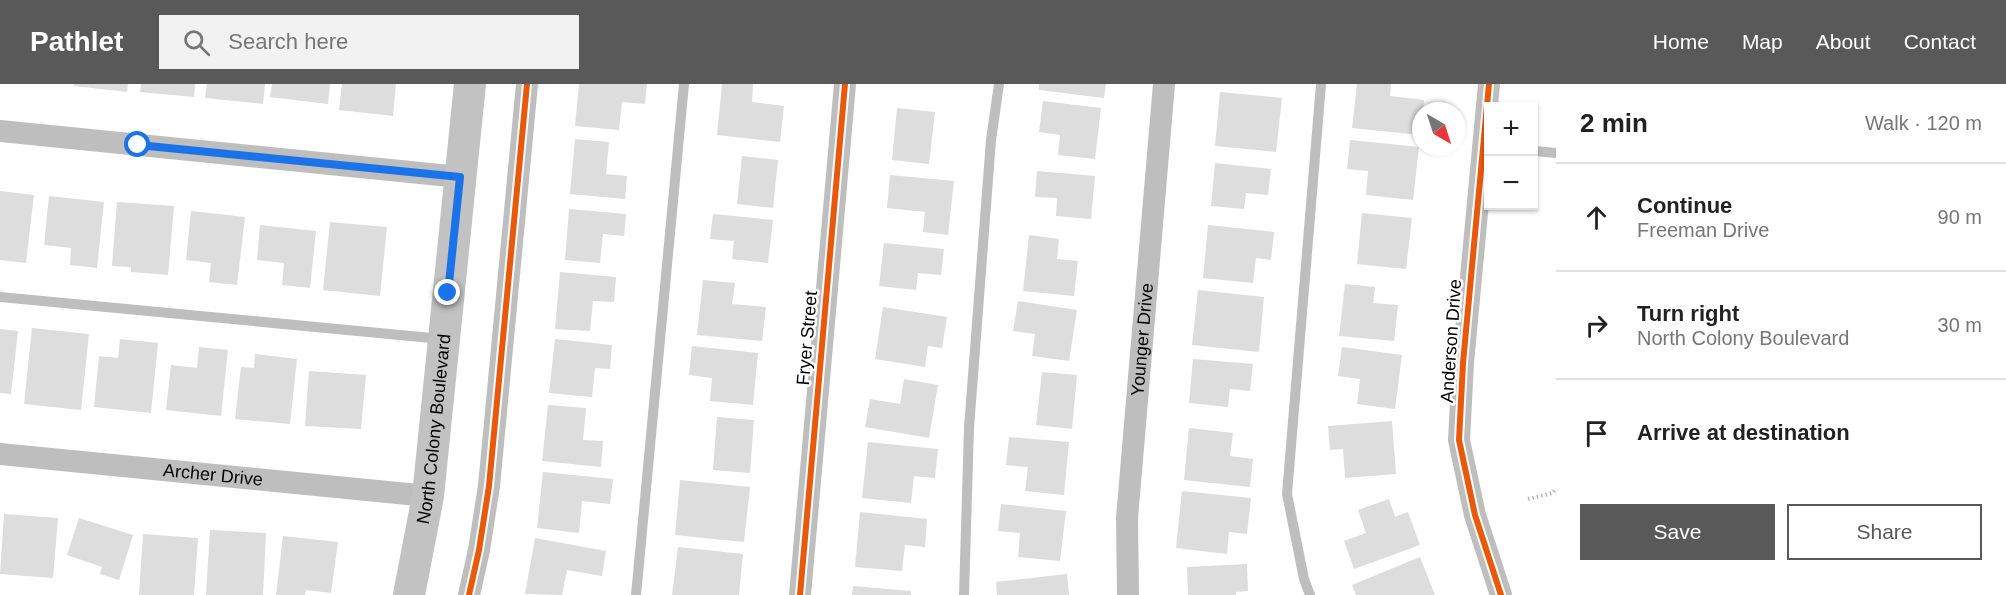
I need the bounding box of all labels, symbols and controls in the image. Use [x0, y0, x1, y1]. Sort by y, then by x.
search box [159, 15, 579, 69]
text: Pathlet [30, 26, 123, 57]
icon: search [180, 26, 213, 59]
text: Search here [228, 29, 348, 54]
text: Home [1653, 30, 1709, 53]
text: Map [1742, 30, 1783, 53]
text: About [1816, 30, 1871, 53]
text: Contact [1904, 30, 1976, 53]
north arrow [1412, 102, 1466, 156]
map controls [1484, 102, 1538, 210]
button: + [1484, 102, 1538, 156]
text: 2 min [1580, 108, 1648, 138]
text: Walk · 120 m [1865, 112, 1982, 134]
route start [124, 131, 150, 157]
button: − [1484, 156, 1538, 210]
text: Continue [1637, 193, 1732, 218]
icon: ahead [1580, 201, 1613, 234]
text: 90 m [1938, 206, 1982, 228]
text: Freeman Drive [1637, 219, 1769, 241]
street label: Anderson Drive [1437, 278, 1465, 404]
route end [434, 279, 460, 305]
street label: Younger Drive [1127, 282, 1157, 397]
street label: Fryer Street [793, 290, 821, 386]
text: Turn right [1637, 301, 1739, 326]
icon: right [1580, 309, 1613, 342]
text: 30 m [1938, 314, 1982, 336]
text: North Colony Boulevard [1637, 327, 1849, 349]
street label: North Colony Boulevard [413, 333, 454, 526]
icon: arrive [1580, 417, 1613, 450]
text: Arrive at destination [1637, 420, 1850, 445]
street label: Archer Drive [162, 460, 264, 490]
button: Save [1580, 504, 1775, 560]
button: Share [1787, 504, 1982, 560]

